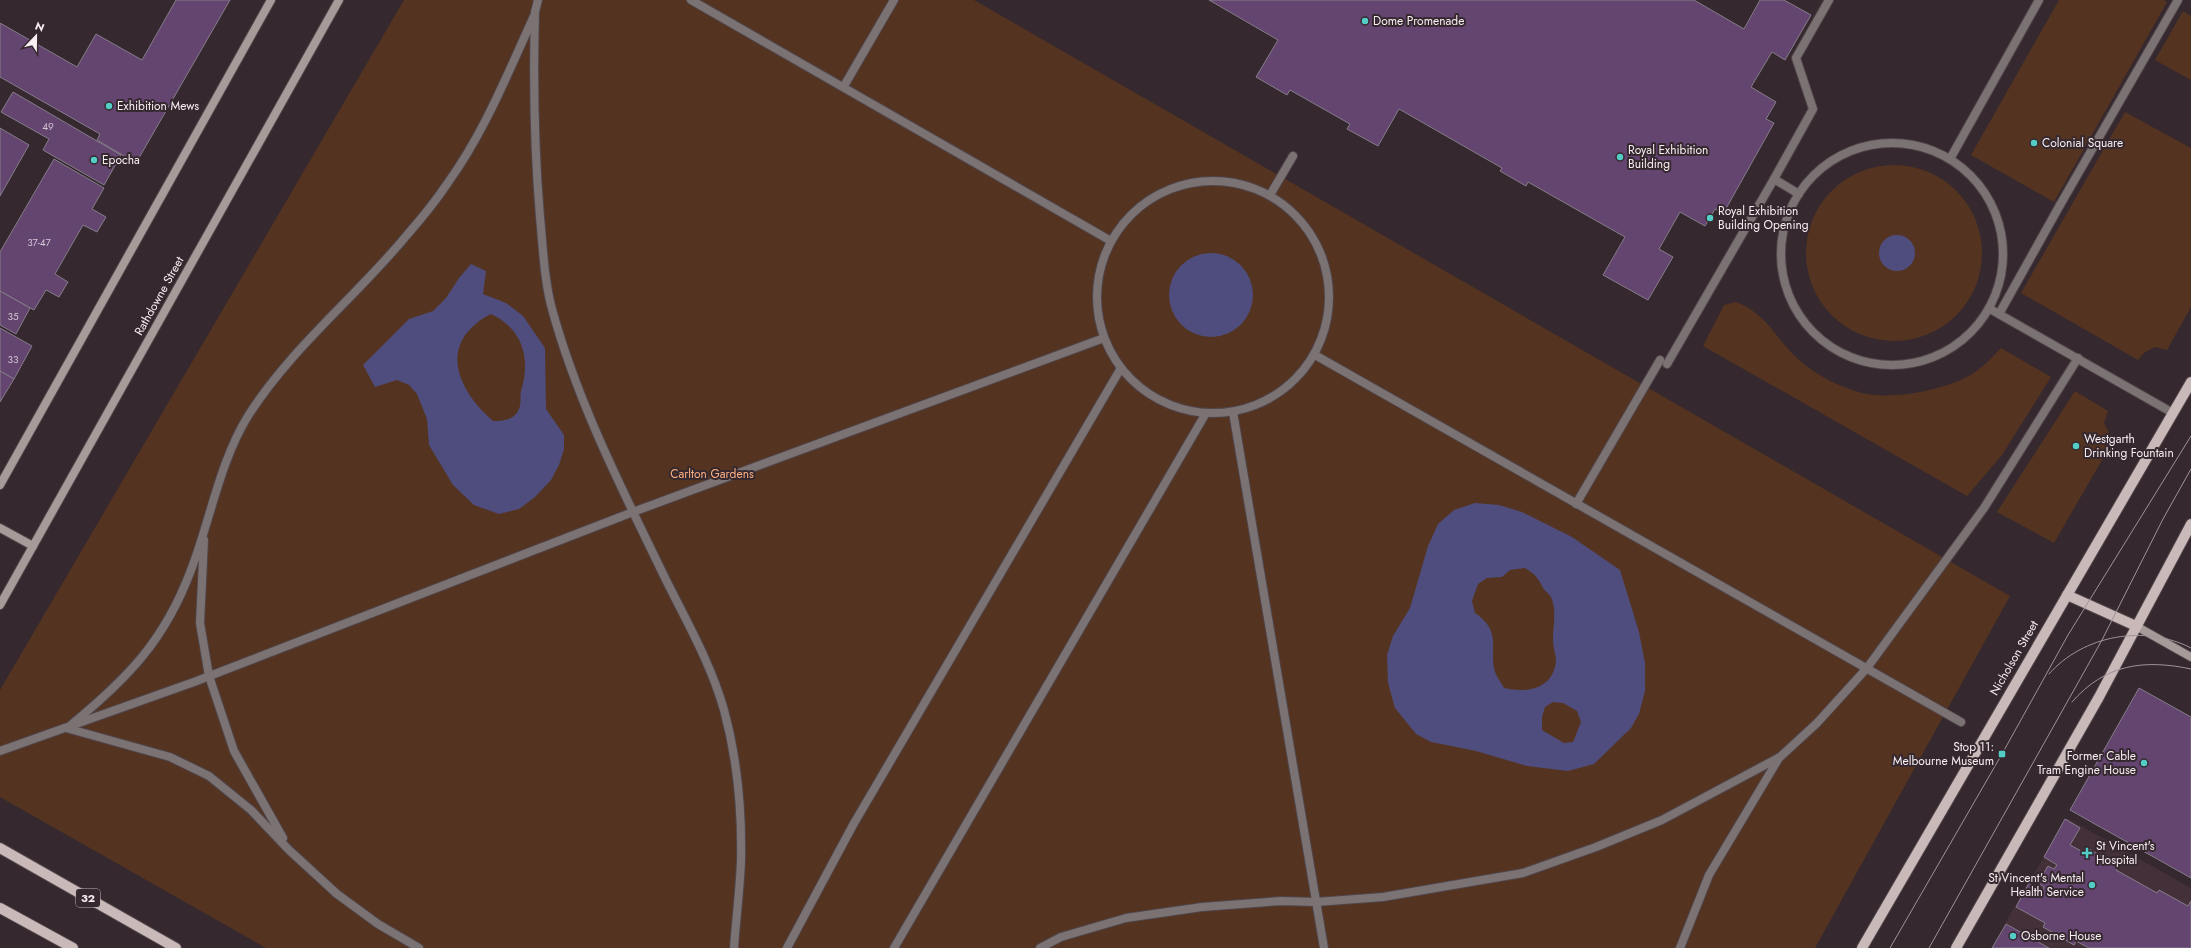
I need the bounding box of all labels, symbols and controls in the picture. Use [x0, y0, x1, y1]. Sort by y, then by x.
place label: Dome Promenade [1373, 12, 1464, 30]
north arrow [16, 16, 56, 56]
marker: Dome Promenade [1360, 16, 1370, 26]
text: N [33, 18, 47, 36]
place label: Exhibition Mews [117, 97, 199, 115]
marker: Exhibition Mews [104, 101, 114, 111]
house number: 49 [42, 119, 54, 134]
place label: Colonial Square [2042, 134, 2123, 152]
marker: Colonial Square [2029, 138, 2039, 148]
place label: Royal Exhibition Building [1628, 141, 1708, 173]
place label: Epocha [102, 151, 140, 169]
marker: Royal Exhibition Building [1615, 152, 1625, 162]
marker: Epocha [89, 155, 99, 165]
place label: Royal Exhibition Building Opening [1718, 202, 1809, 234]
marker: Royal Exhibition Building Opening [1705, 213, 1715, 223]
house number: 37-47 [27, 235, 52, 250]
street label: Rathdowne Street [130, 253, 188, 339]
house number: 35 [7, 309, 19, 324]
house number: 33 [8, 352, 19, 367]
place label: Westgarth Drinking Fountain [2084, 430, 2174, 462]
marker: Westgarth Drinking Fountain [2071, 441, 2081, 451]
park label: Carlton Gardens [670, 465, 754, 483]
street label: Nicholson Street [1985, 617, 2043, 699]
place label: Stop 11: Melbourne Museum [1893, 738, 1994, 770]
place label: Former Cable Tram Engine House [2037, 747, 2136, 779]
marker: Stop 11: Melbourne Museum [1997, 749, 2007, 759]
marker: Former Cable Tram Engine House [2139, 758, 2149, 768]
place label: St Vincent's Hospital [2096, 837, 2155, 869]
marker: St Vincent's Hospital [2081, 847, 2093, 859]
place label: St Vincent's Mental Health Service [1988, 869, 2084, 901]
marker: St Vincent's Mental Health Service [2087, 880, 2097, 890]
road number: 32 [76, 889, 100, 907]
place label: Osborne House [2021, 927, 2101, 945]
marker: Osborne House [2008, 931, 2018, 941]

